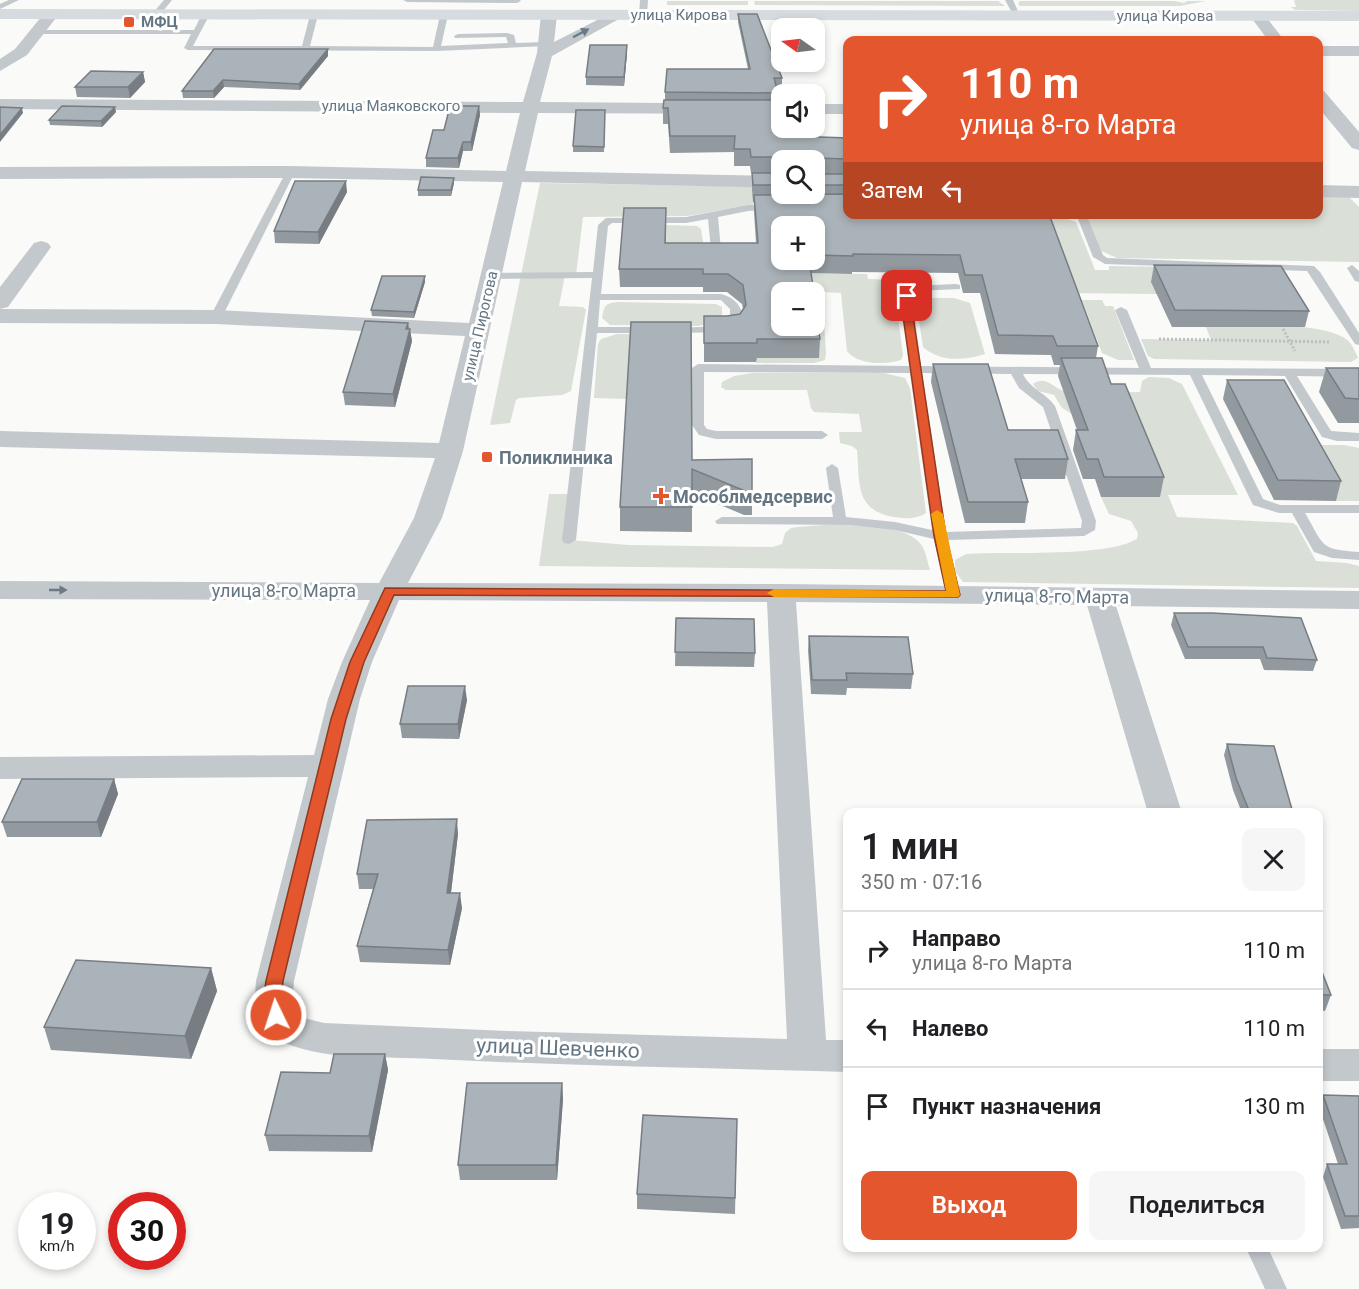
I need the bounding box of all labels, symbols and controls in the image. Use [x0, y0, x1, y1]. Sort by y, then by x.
street label: улица Кирова [631, 6, 727, 24]
street label: улица Кирова [1117, 7, 1213, 25]
place label: МФЦ [141, 13, 178, 31]
marker: МФЦ [122, 15, 136, 29]
north arrow [771, 18, 825, 72]
map controls [771, 18, 825, 336]
one-way arrow [573, 28, 590, 38]
text: 110 m [960, 59, 1079, 108]
icon: right [861, 60, 939, 138]
button: sound [771, 84, 825, 138]
street label: улица Маяковского [322, 97, 460, 115]
text: улица 8-го Марта [960, 109, 1176, 141]
button: search [771, 150, 825, 204]
icon: left [936, 174, 969, 207]
text: Затем [861, 178, 924, 203]
button: + [771, 216, 825, 270]
street label: улица Пирогова [459, 269, 501, 383]
pin [881, 270, 932, 321]
icon: arrive [890, 279, 923, 312]
button: − [771, 282, 825, 336]
place label: Поликлиника [499, 447, 613, 468]
marker: Поликлиника [480, 450, 494, 464]
place label: Мособлмедсервис [673, 486, 833, 507]
marker: Мособлмедсервис [654, 489, 668, 503]
street label: улица 8-го Марта [212, 580, 356, 601]
street label: улица 8-го Марта [985, 584, 1129, 608]
one-way arrow [49, 585, 68, 595]
text: 1 мин [861, 826, 959, 868]
button: close [1242, 828, 1305, 891]
text: 350 m · 07:16 [861, 870, 982, 894]
text: Направо [912, 926, 1001, 951]
icon: right [861, 934, 894, 967]
text: 110 m [1243, 938, 1305, 963]
text: улица 8-го Марта [912, 951, 1072, 975]
position arrow [244, 983, 308, 1047]
icon: left [861, 1012, 894, 1045]
text: Налево [912, 1016, 989, 1041]
text: 110 m [1243, 1016, 1305, 1041]
street label: улица Шевченко [476, 1033, 640, 1063]
icon: arrive [861, 1090, 894, 1123]
text: Пункт назначения [912, 1094, 1101, 1119]
text: 130 m [1243, 1094, 1305, 1119]
button: Выход [861, 1171, 1077, 1240]
button: Поделиться [1089, 1171, 1305, 1240]
speed limit sign: 30 [108, 1192, 186, 1270]
text: 19 [40, 1206, 74, 1241]
text: km/h [39, 1237, 75, 1255]

